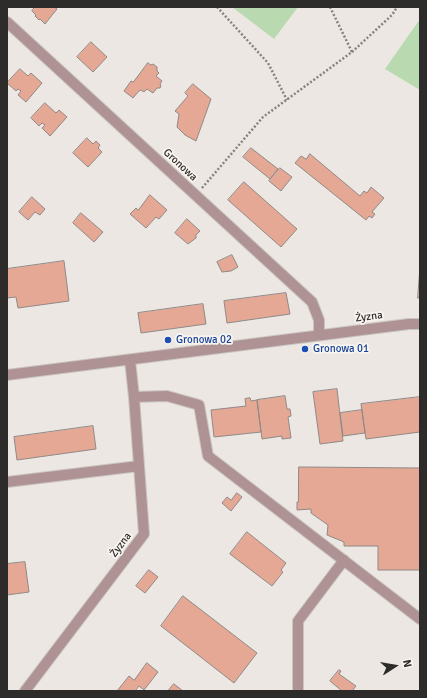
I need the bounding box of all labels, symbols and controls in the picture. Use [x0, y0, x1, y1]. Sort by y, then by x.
street label: Gronowa [160, 146, 200, 184]
street label: Żyzna [355, 309, 383, 325]
place label: Gronowa 02 [176, 333, 232, 347]
marker: Gronowa 02 [163, 335, 173, 345]
place label: Gronowa 01 [313, 342, 369, 356]
marker: Gronowa 01 [300, 344, 310, 354]
street label: Żyzna [107, 530, 135, 560]
north arrow [375, 646, 415, 686]
text: N [400, 658, 414, 668]

